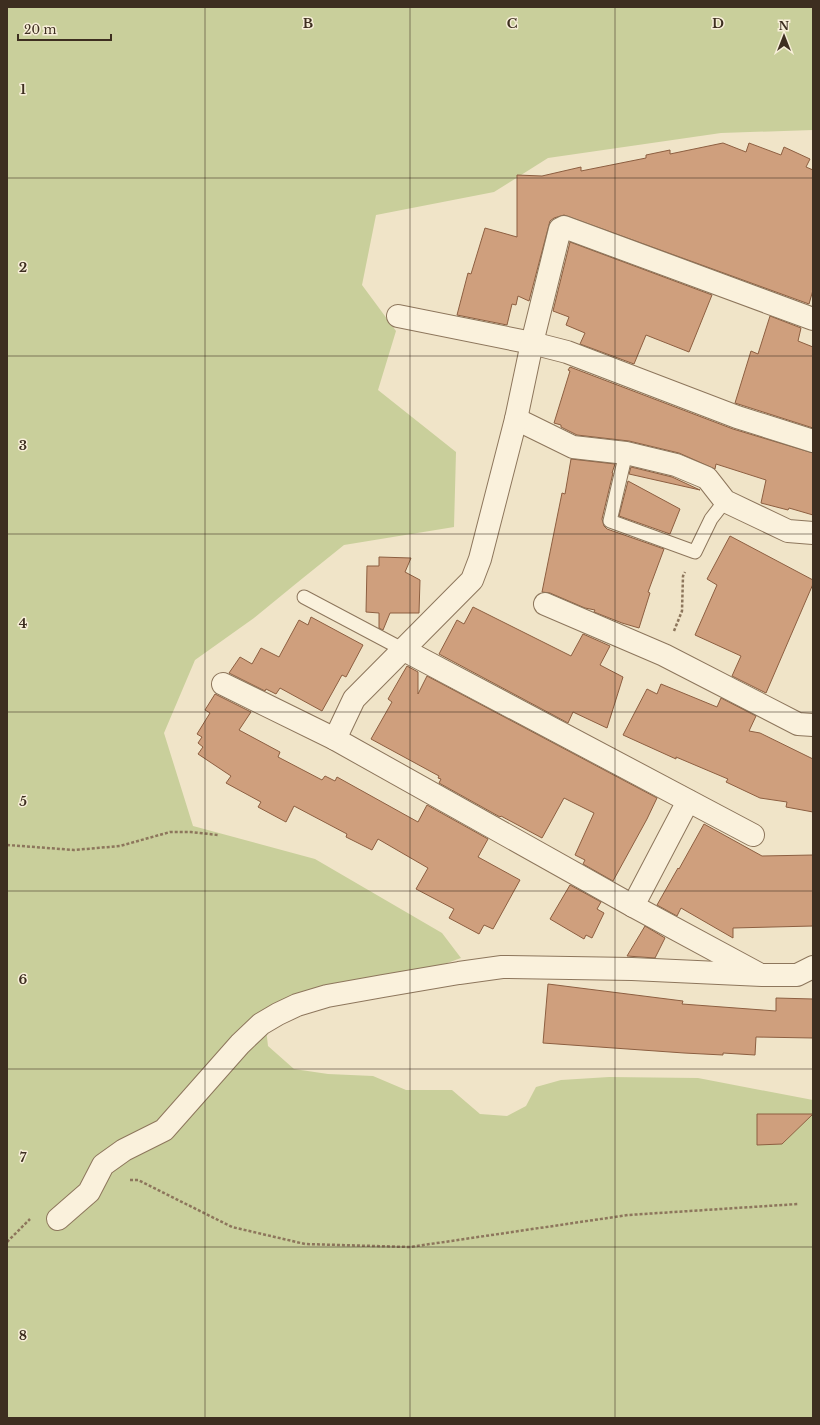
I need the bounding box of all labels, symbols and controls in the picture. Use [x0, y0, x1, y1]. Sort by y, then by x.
text: B [303, 15, 313, 32]
text: C [507, 15, 518, 32]
text: D [712, 15, 724, 32]
scale bar [18, 16, 111, 42]
north arrow [764, 16, 804, 56]
text: N [779, 19, 790, 33]
text: 20 m [24, 22, 56, 37]
text: 1 [20, 81, 26, 98]
text: 2 [19, 259, 27, 276]
text: 3 [19, 437, 27, 454]
text: 4 [19, 615, 28, 632]
text: 5 [19, 793, 27, 810]
text: 6 [19, 971, 28, 988]
text: 7 [20, 1149, 27, 1166]
text: 8 [19, 1327, 27, 1344]

